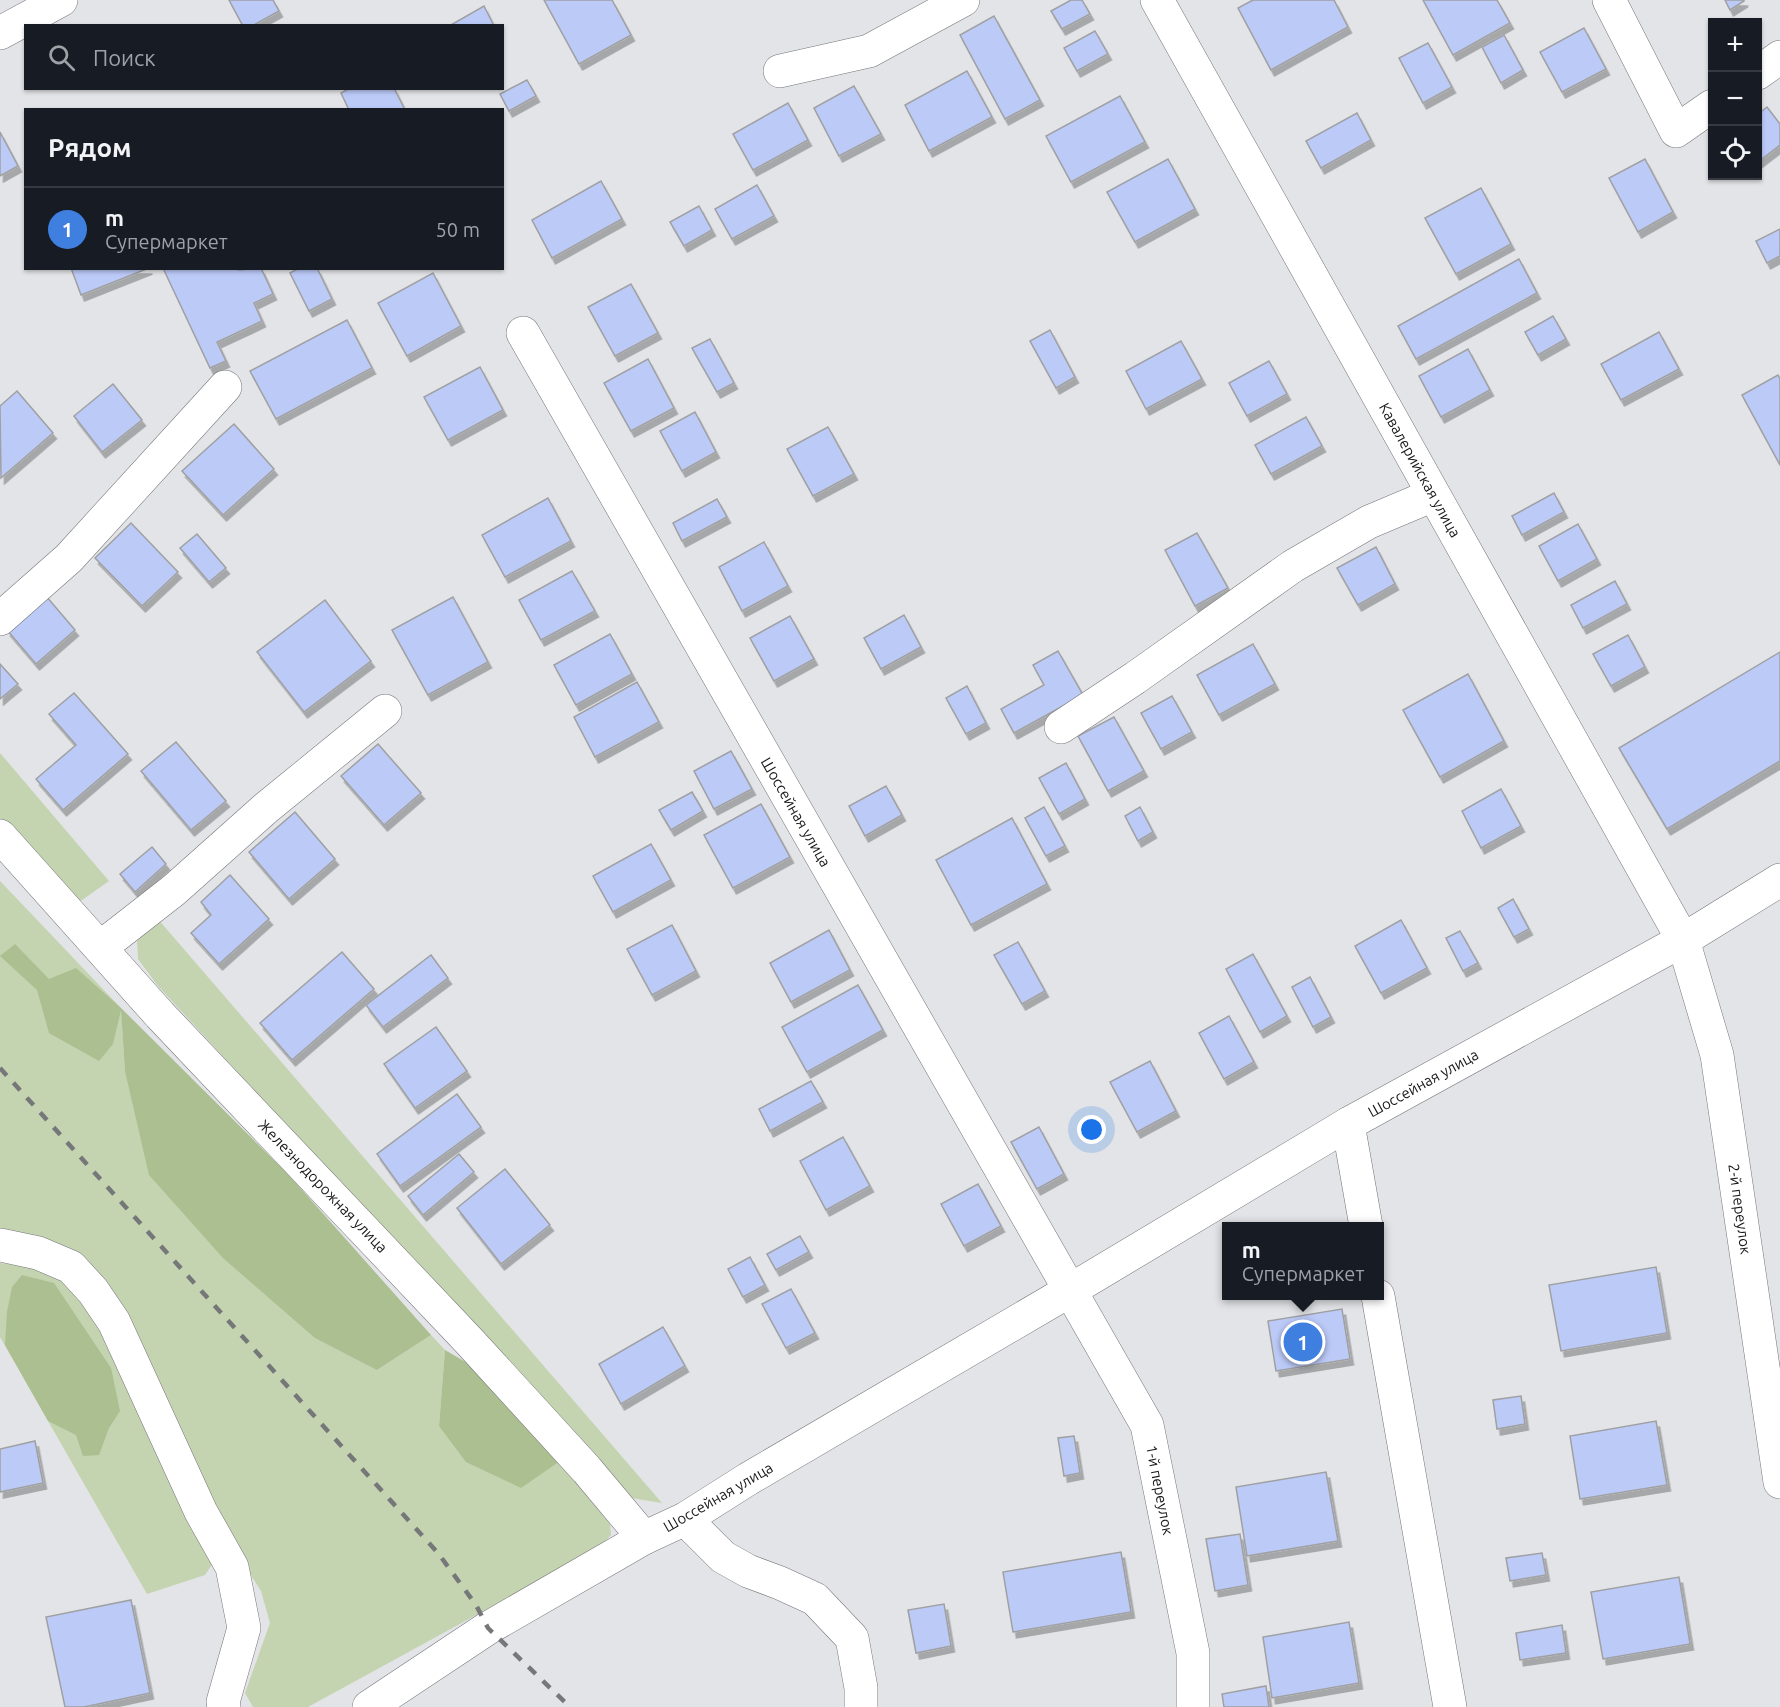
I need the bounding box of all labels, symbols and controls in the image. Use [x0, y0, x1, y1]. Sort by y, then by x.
map controls [1708, 18, 1762, 180]
button: + [1708, 18, 1762, 72]
search box [24, 24, 504, 90]
icon: search [45, 41, 78, 74]
text: Поиск [93, 45, 156, 70]
button: − [1708, 72, 1762, 126]
button: locate [1708, 126, 1762, 180]
text: Рядом [48, 133, 132, 162]
text: m [105, 205, 124, 230]
text: 1 [62, 218, 73, 241]
text: 50 m [436, 218, 480, 241]
text: Супермаркет [105, 230, 228, 253]
street label: Кавалерийская улица [1376, 400, 1464, 540]
street label: Шоссейная улица [758, 754, 834, 870]
street label: Шоссейная улица [1365, 1046, 1481, 1120]
your location [1077, 1115, 1106, 1144]
street label: Железнодорожная улица [255, 1116, 391, 1256]
street label: 2-й переулок [1725, 1163, 1755, 1256]
popup [1222, 1222, 1384, 1300]
text: m [1242, 1237, 1261, 1262]
text: Супермаркет [1242, 1262, 1364, 1285]
pin: 1 [1284, 1320, 1322, 1364]
street label: 1-й переулок [1143, 1444, 1177, 1537]
street label: Шоссейная улица [660, 1459, 776, 1535]

